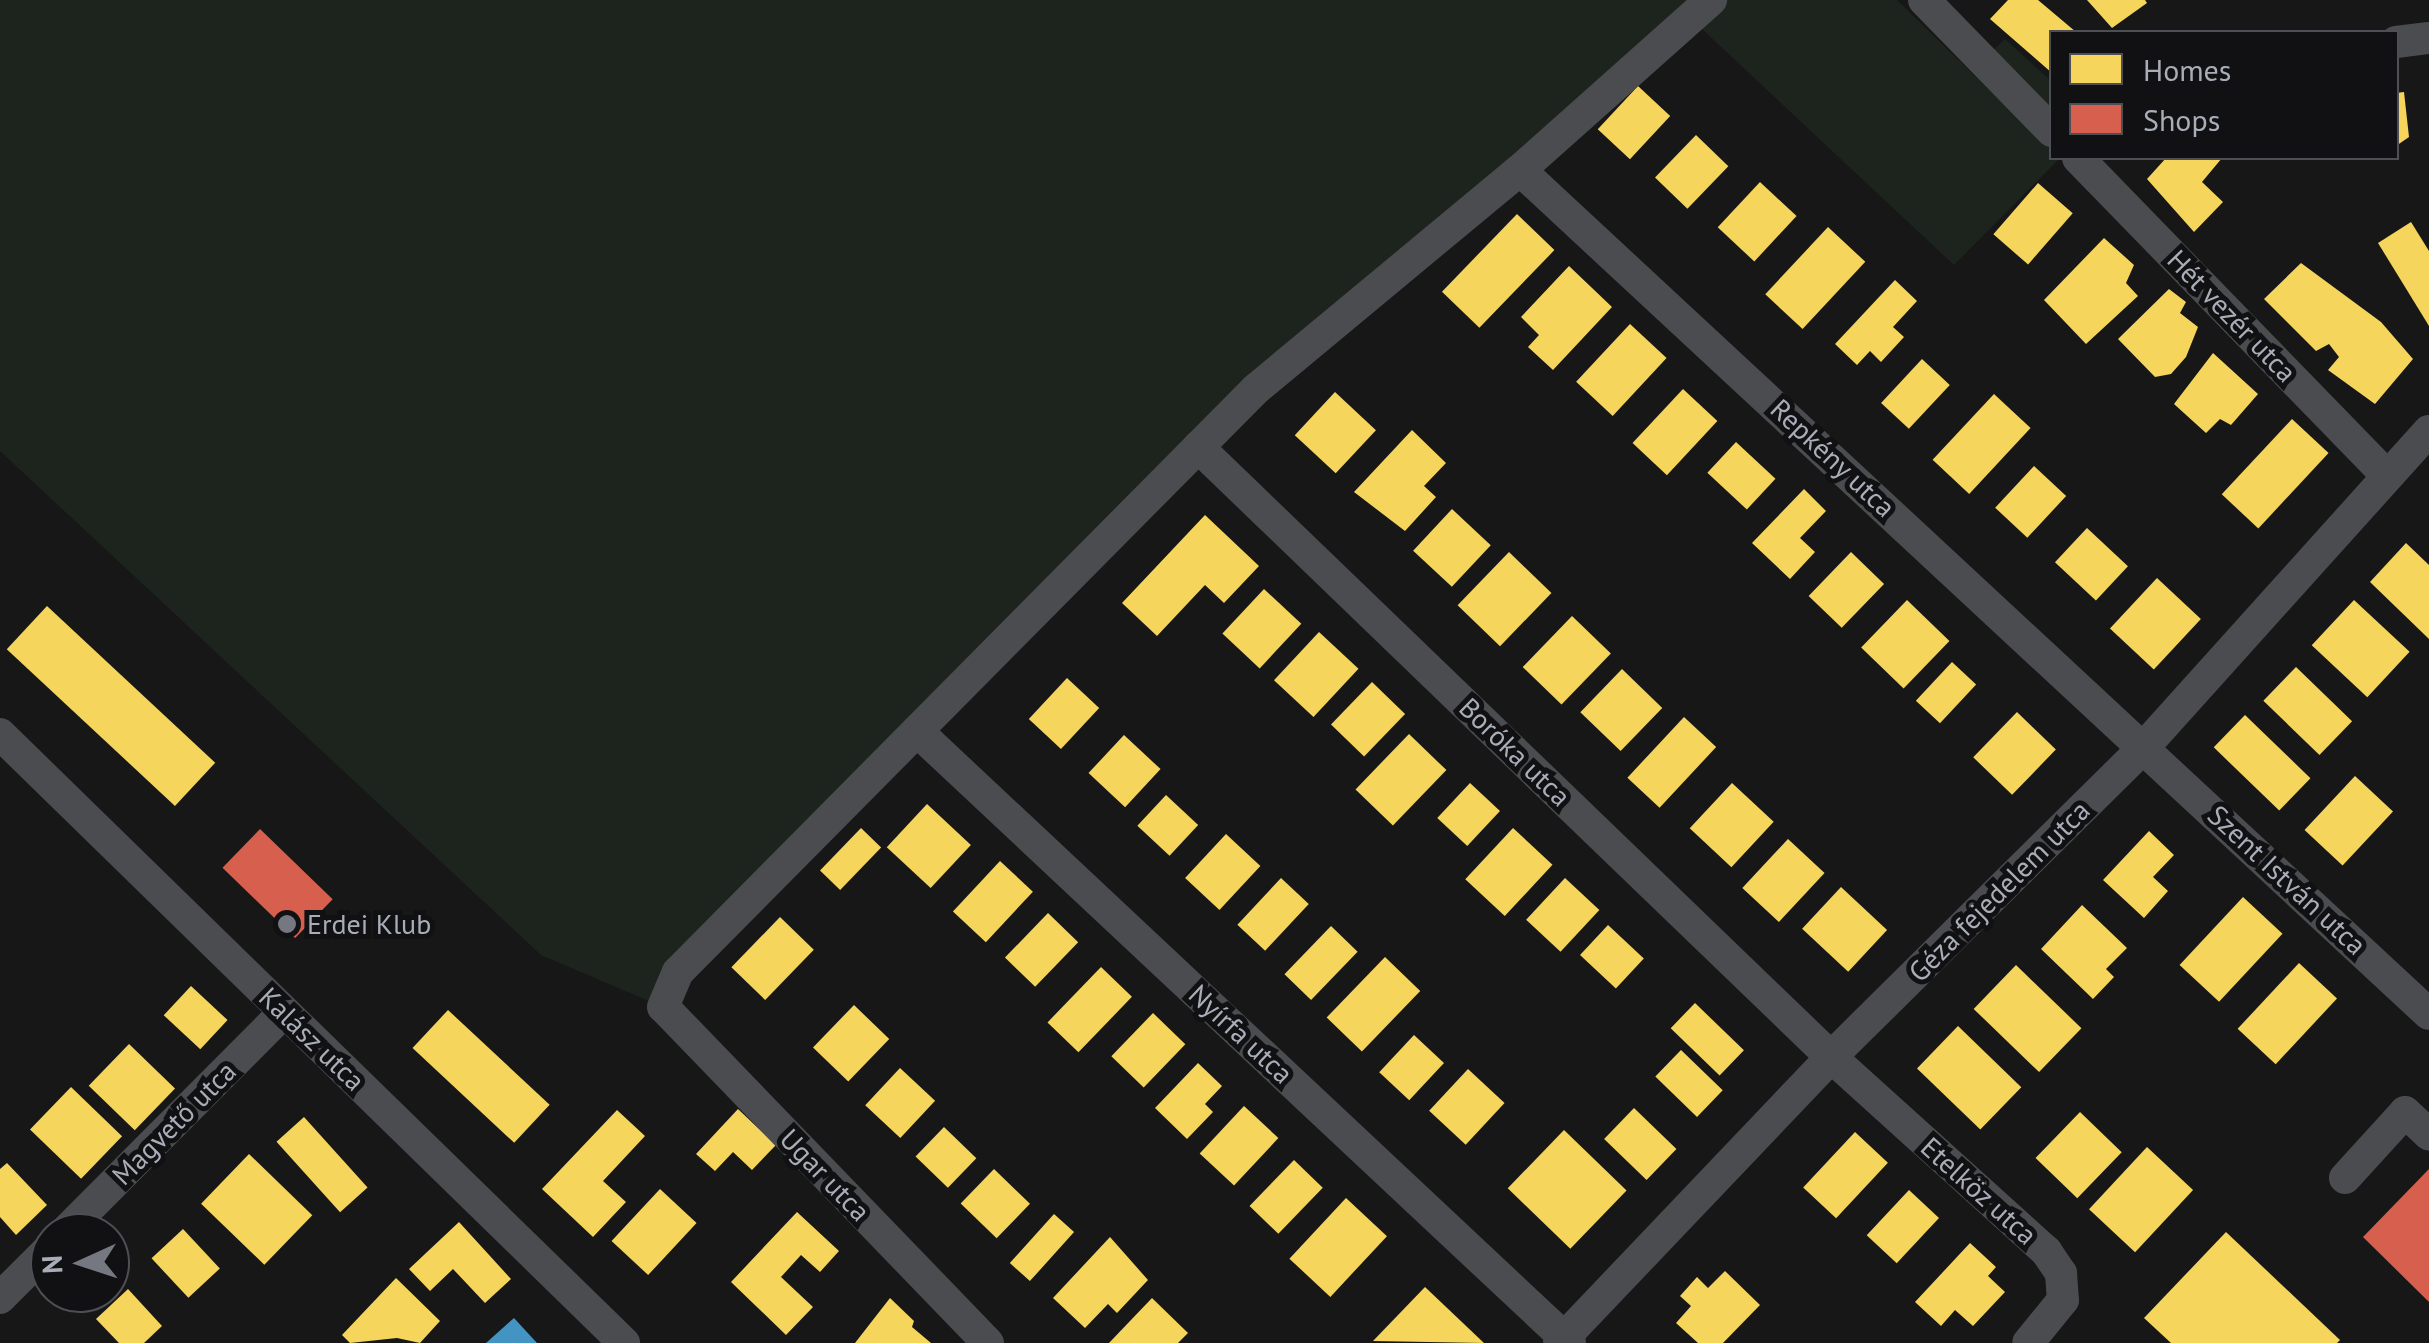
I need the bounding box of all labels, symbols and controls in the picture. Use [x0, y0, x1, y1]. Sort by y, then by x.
legend [2049, 30, 2399, 160]
text: Homes [2143, 50, 2231, 89]
text: Shops [2143, 100, 2220, 139]
street label: Hét vezér utca [2160, 243, 2304, 389]
street label: Repkény utca [1764, 392, 1902, 524]
street label: Boróka utca [1452, 691, 1578, 813]
street label: Géza fejedelem utca [1901, 793, 2097, 989]
street label: Szent István utca [2201, 798, 2373, 962]
place label: Erdei Klub [307, 907, 431, 941]
marker: Erdei Klub [276, 913, 298, 935]
street label: Nyírfa utca [1182, 977, 1300, 1091]
street label: Kalász utca [252, 980, 372, 1098]
street label: Magvető utca [105, 1054, 243, 1192]
street label: Ugar utca [773, 1122, 877, 1228]
street label: Etelköz utca [1914, 1130, 2044, 1252]
north arrow [30, 1213, 130, 1313]
text: N [33, 1254, 70, 1275]

